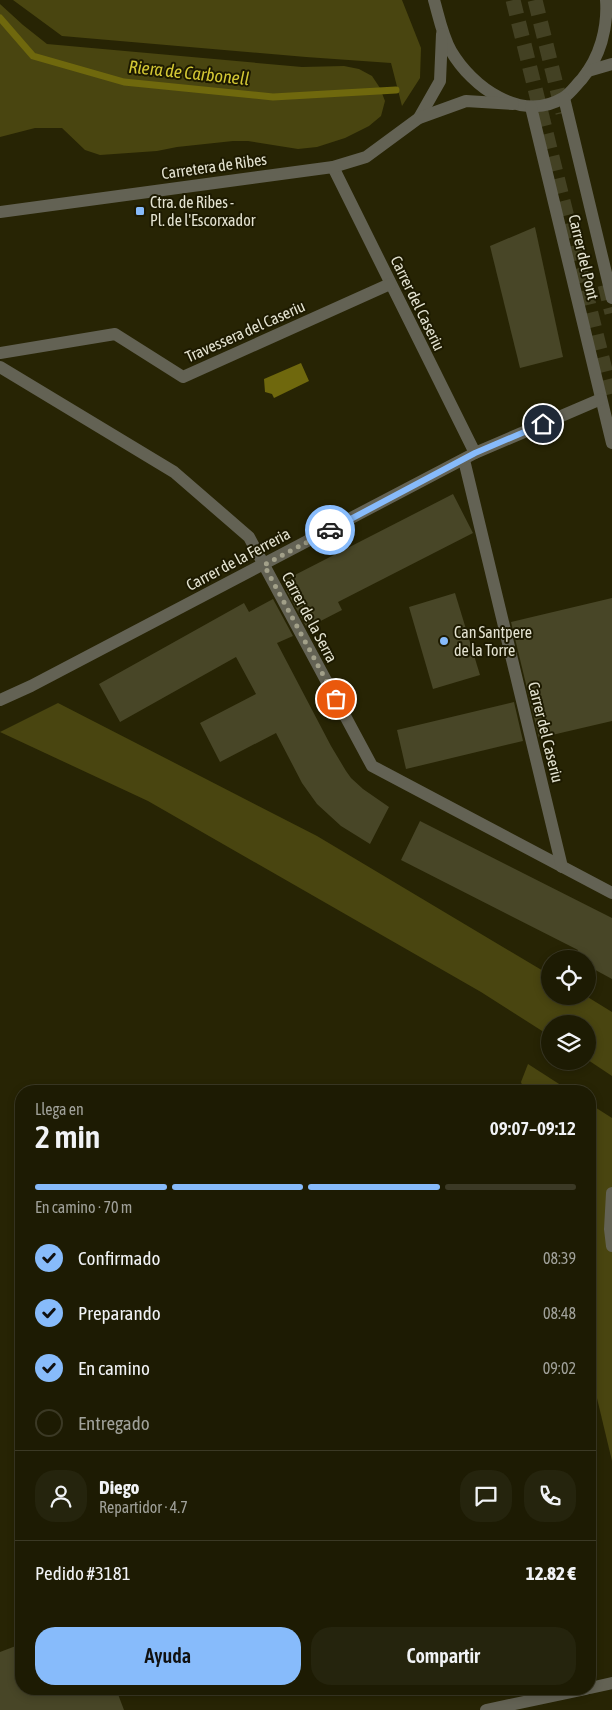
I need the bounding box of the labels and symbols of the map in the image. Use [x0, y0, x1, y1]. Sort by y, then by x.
water label: Riera de Carbonell [128, 56, 250, 89]
street label: Carretera de Ribes [160, 150, 268, 182]
place label: Ctra. de Ribes - Pl. de l'Escorxador [150, 193, 256, 229]
marker: Ctra. de Ribes - Pl. de l'Escorxador [134, 205, 146, 217]
street label: Carrer del Pont [565, 213, 603, 302]
street label: Carrer del Caseriu [387, 253, 449, 353]
street label: Travessera del Caseriu [182, 297, 308, 365]
pin [522, 403, 564, 445]
courier [305, 505, 355, 555]
street label: Carrer de la Ferreria [183, 524, 293, 594]
street label: Carrer de la Serra [279, 569, 341, 665]
place label: Can Santpere de la Torre [454, 623, 532, 659]
marker: Can Santpere de la Torre [438, 635, 450, 647]
pin [315, 678, 357, 720]
street label: Carrer del Caseriu [525, 680, 567, 784]

